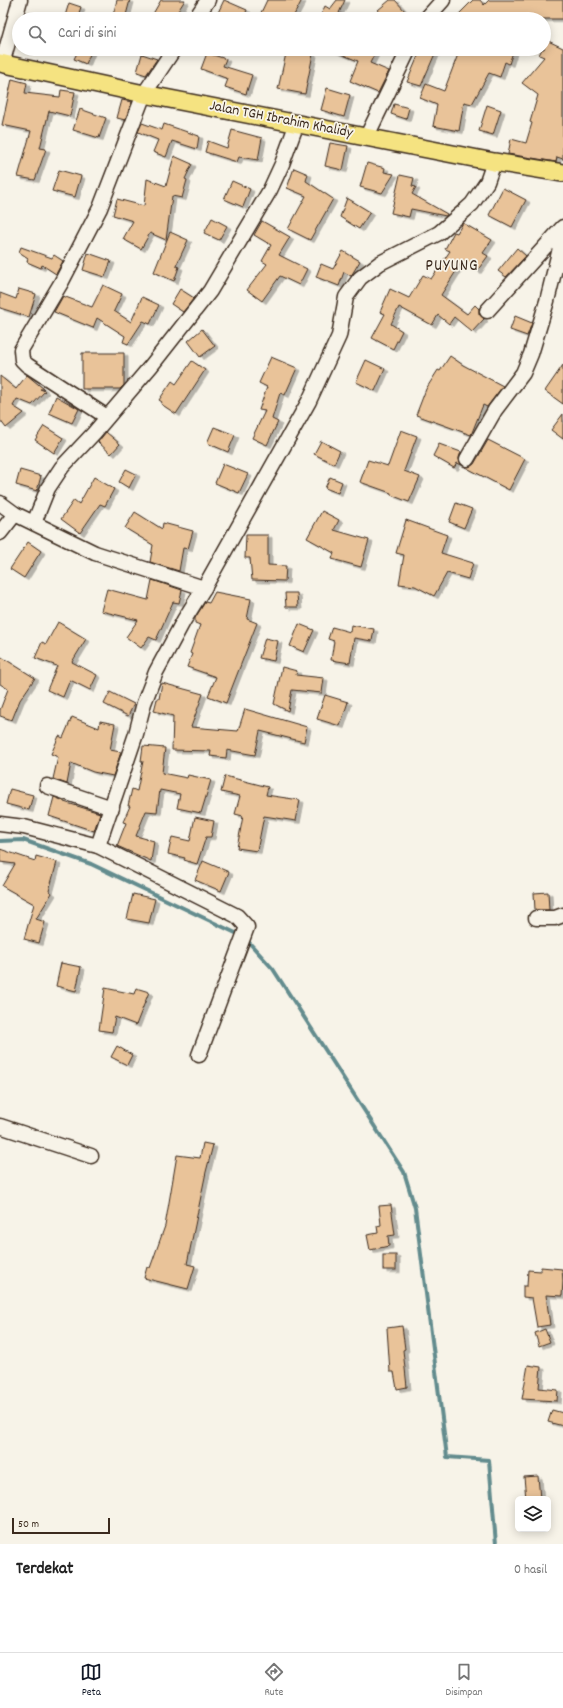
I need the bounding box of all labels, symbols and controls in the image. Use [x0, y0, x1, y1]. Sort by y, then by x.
search box [12, 12, 551, 56]
icon: search [26, 23, 48, 45]
text: Cari di sini [58, 23, 116, 45]
street label: Jalan TGH Ibrahim Khalidy [207, 95, 355, 145]
district label: PUYUNG [425, 255, 479, 279]
map controls [515, 1496, 551, 1532]
button: layers [515, 1496, 551, 1532]
scale bar [12, 1516, 110, 1535]
text: 50 m [18, 1517, 39, 1533]
text: Terdekat [16, 1558, 73, 1582]
text: 0 hasil [514, 1561, 547, 1580]
tab: Peta [80, 1661, 102, 1701]
tab: Rute [263, 1661, 285, 1701]
tab: Disimpan [445, 1661, 483, 1701]

